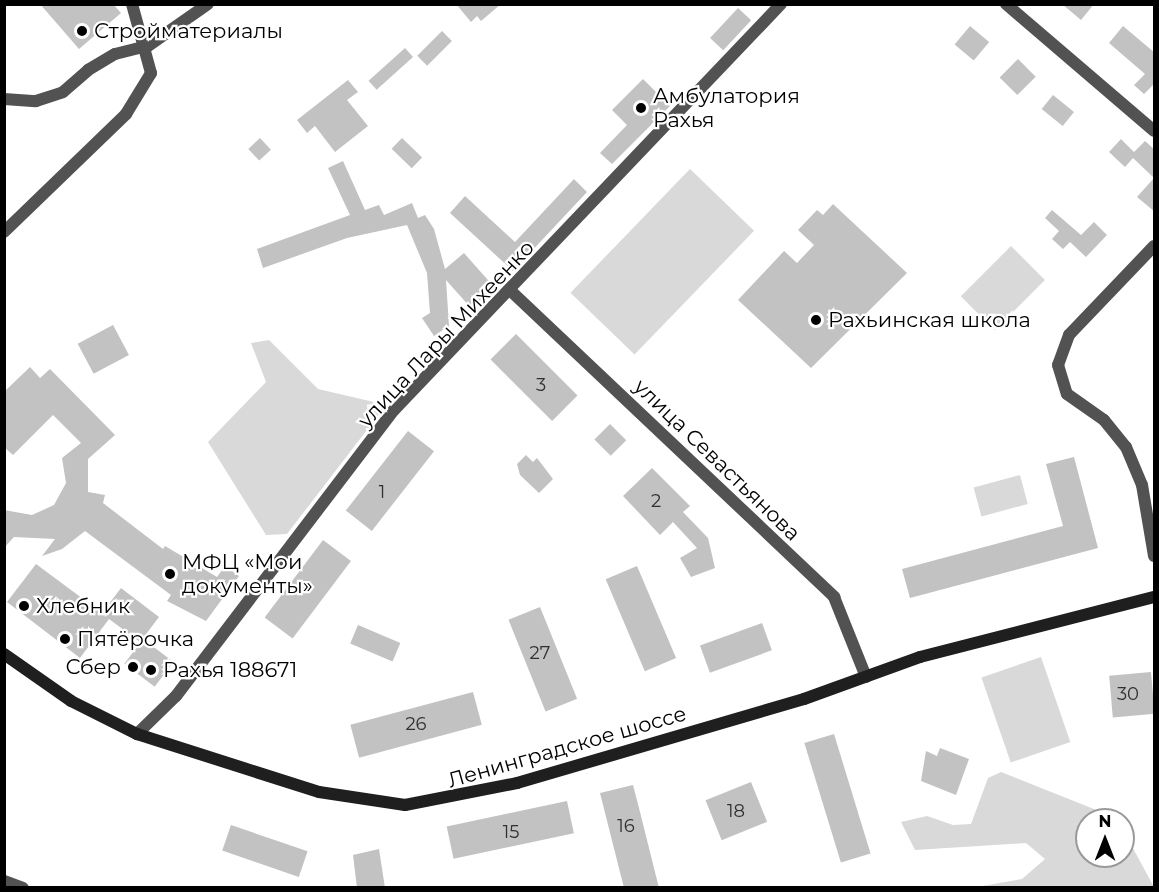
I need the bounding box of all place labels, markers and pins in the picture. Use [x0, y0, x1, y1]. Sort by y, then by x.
place label: Стройматериалы [94, 18, 283, 44]
marker: Стройматериалы [75, 24, 89, 38]
place label: Амбулатория Рахья [653, 83, 800, 133]
marker: Амбулатория Рахья [634, 101, 648, 115]
place label: Рахьинская школа [828, 307, 1031, 333]
marker: Рахьинская школа [809, 313, 823, 327]
place label: МФЦ «Мои документы» [182, 549, 313, 599]
marker: МФЦ «Мои документы» [163, 567, 177, 581]
place label: Хлебник [36, 593, 130, 619]
marker: Хлебник [17, 599, 31, 613]
place label: Пятёрочка [77, 626, 194, 652]
marker: Пятёрочка [58, 632, 72, 646]
place label: Сбер [65, 654, 121, 680]
place label: Рахья 188671 [163, 657, 297, 683]
marker: Сбер [126, 660, 140, 674]
marker: Рахья 188671 [144, 663, 158, 677]

